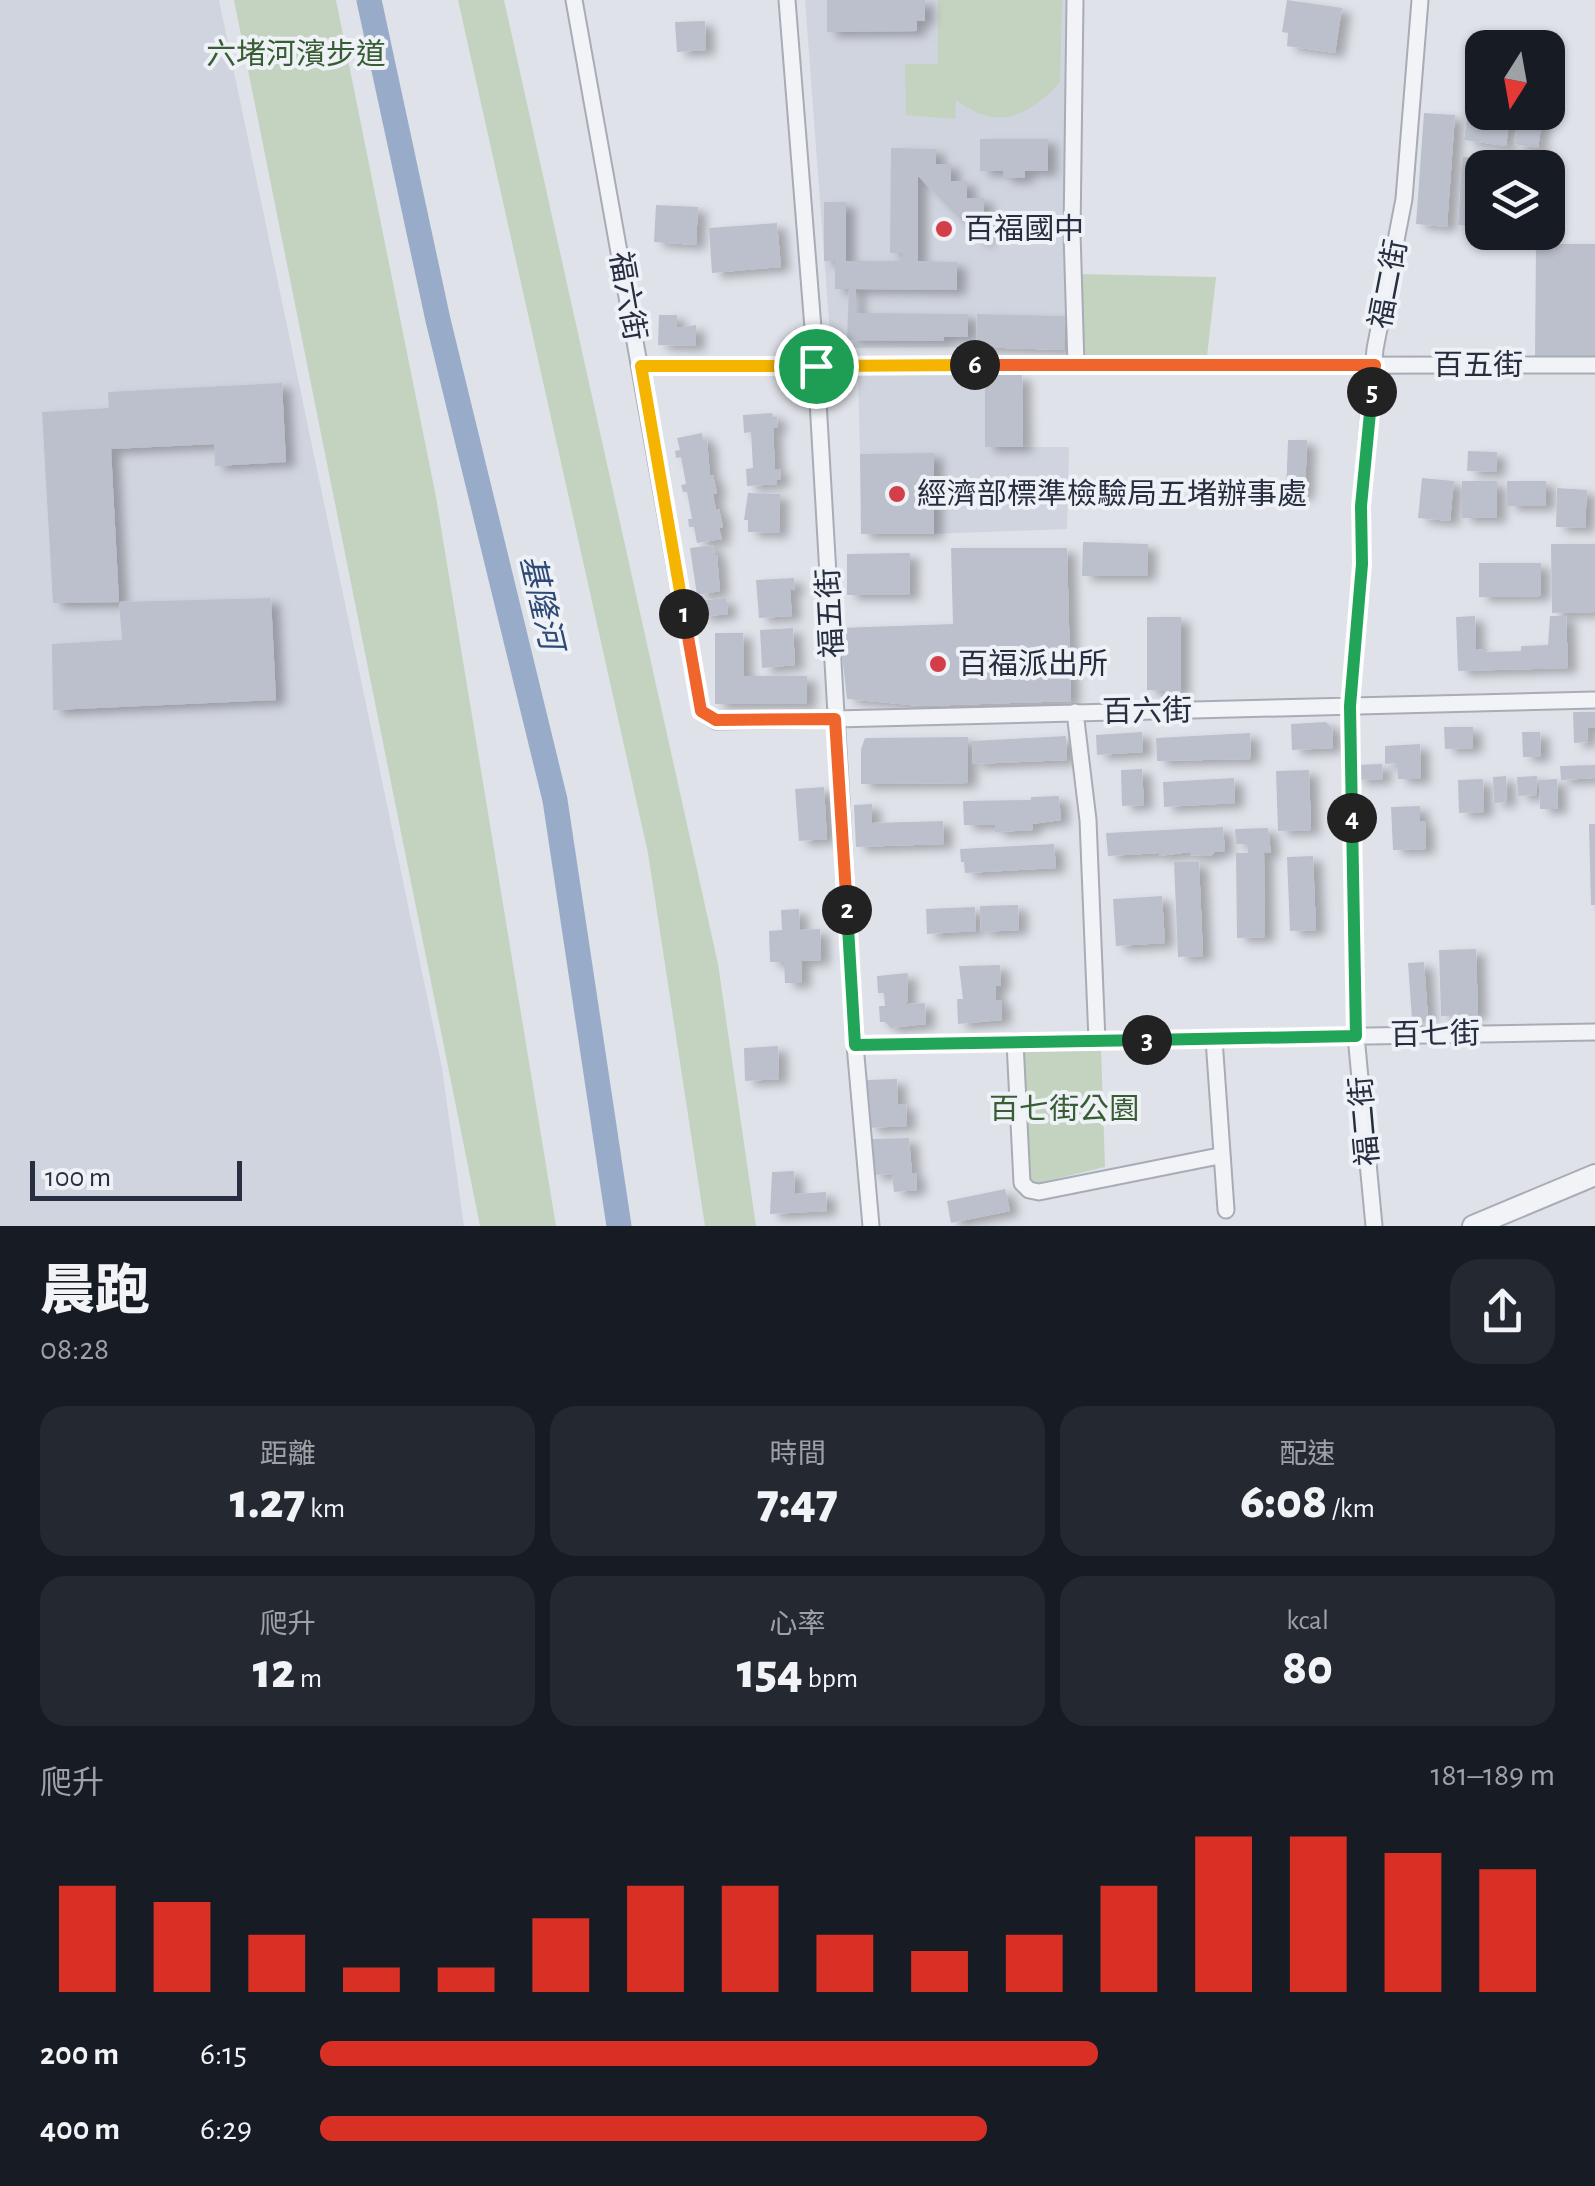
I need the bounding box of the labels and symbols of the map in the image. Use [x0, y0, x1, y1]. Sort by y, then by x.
north arrow [1465, 30, 1565, 130]
park label: 六堵河濱步道 [206, 38, 386, 70]
place label: 百福國中 [964, 213, 1084, 245]
marker: 百福國中 [933, 218, 955, 240]
street label: 福二街 [1364, 237, 1412, 331]
street label: 福六街 [604, 249, 652, 343]
pin [774, 324, 859, 409]
pin: 6 [950, 340, 1000, 390]
street label: 百五街 [1433, 350, 1523, 381]
pin: 5 [1347, 367, 1397, 417]
place label: 經濟部標準檢驗局五堵辦事處 [917, 478, 1307, 510]
marker: 經濟部標準檢驗局五堵辦事處 [886, 483, 908, 505]
water label: 基隆河 [515, 552, 570, 658]
street label: 福五街 [812, 567, 848, 659]
pin: 1 [659, 589, 709, 639]
place label: 百福派出所 [958, 648, 1108, 680]
marker: 百福派出所 [927, 653, 949, 675]
street label: 百六街 [1102, 694, 1192, 728]
pin: 4 [1327, 793, 1377, 843]
pin: 2 [822, 885, 872, 935]
pin: 3 [1122, 1015, 1172, 1065]
street label: 百七街 [1390, 1018, 1480, 1051]
street label: 福二街 [1344, 1075, 1384, 1167]
park label: 百七街公園 [989, 1094, 1139, 1125]
scale bar [30, 1156, 242, 1200]

